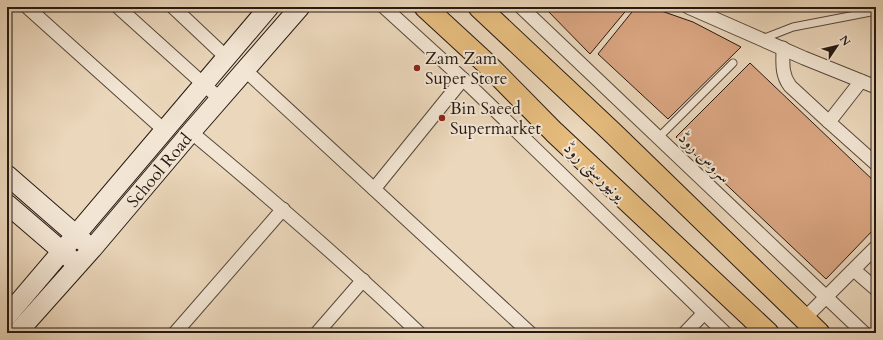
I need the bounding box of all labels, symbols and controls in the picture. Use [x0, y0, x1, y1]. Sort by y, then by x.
north arrow [817, 26, 857, 66]
text: N [836, 32, 854, 49]
place label: Zam Zam Super Store [425, 47, 507, 90]
marker: Zam Zam Super Store [412, 63, 422, 73]
place label: Bin Saeed Supermarket [450, 97, 542, 140]
marker: Bin Saeed Supermarket [437, 113, 447, 123]
street label: سروس روڈ [673, 127, 736, 188]
street label: School Road [122, 128, 197, 212]
street label: یونیورسٹی روڈ [559, 137, 631, 207]

